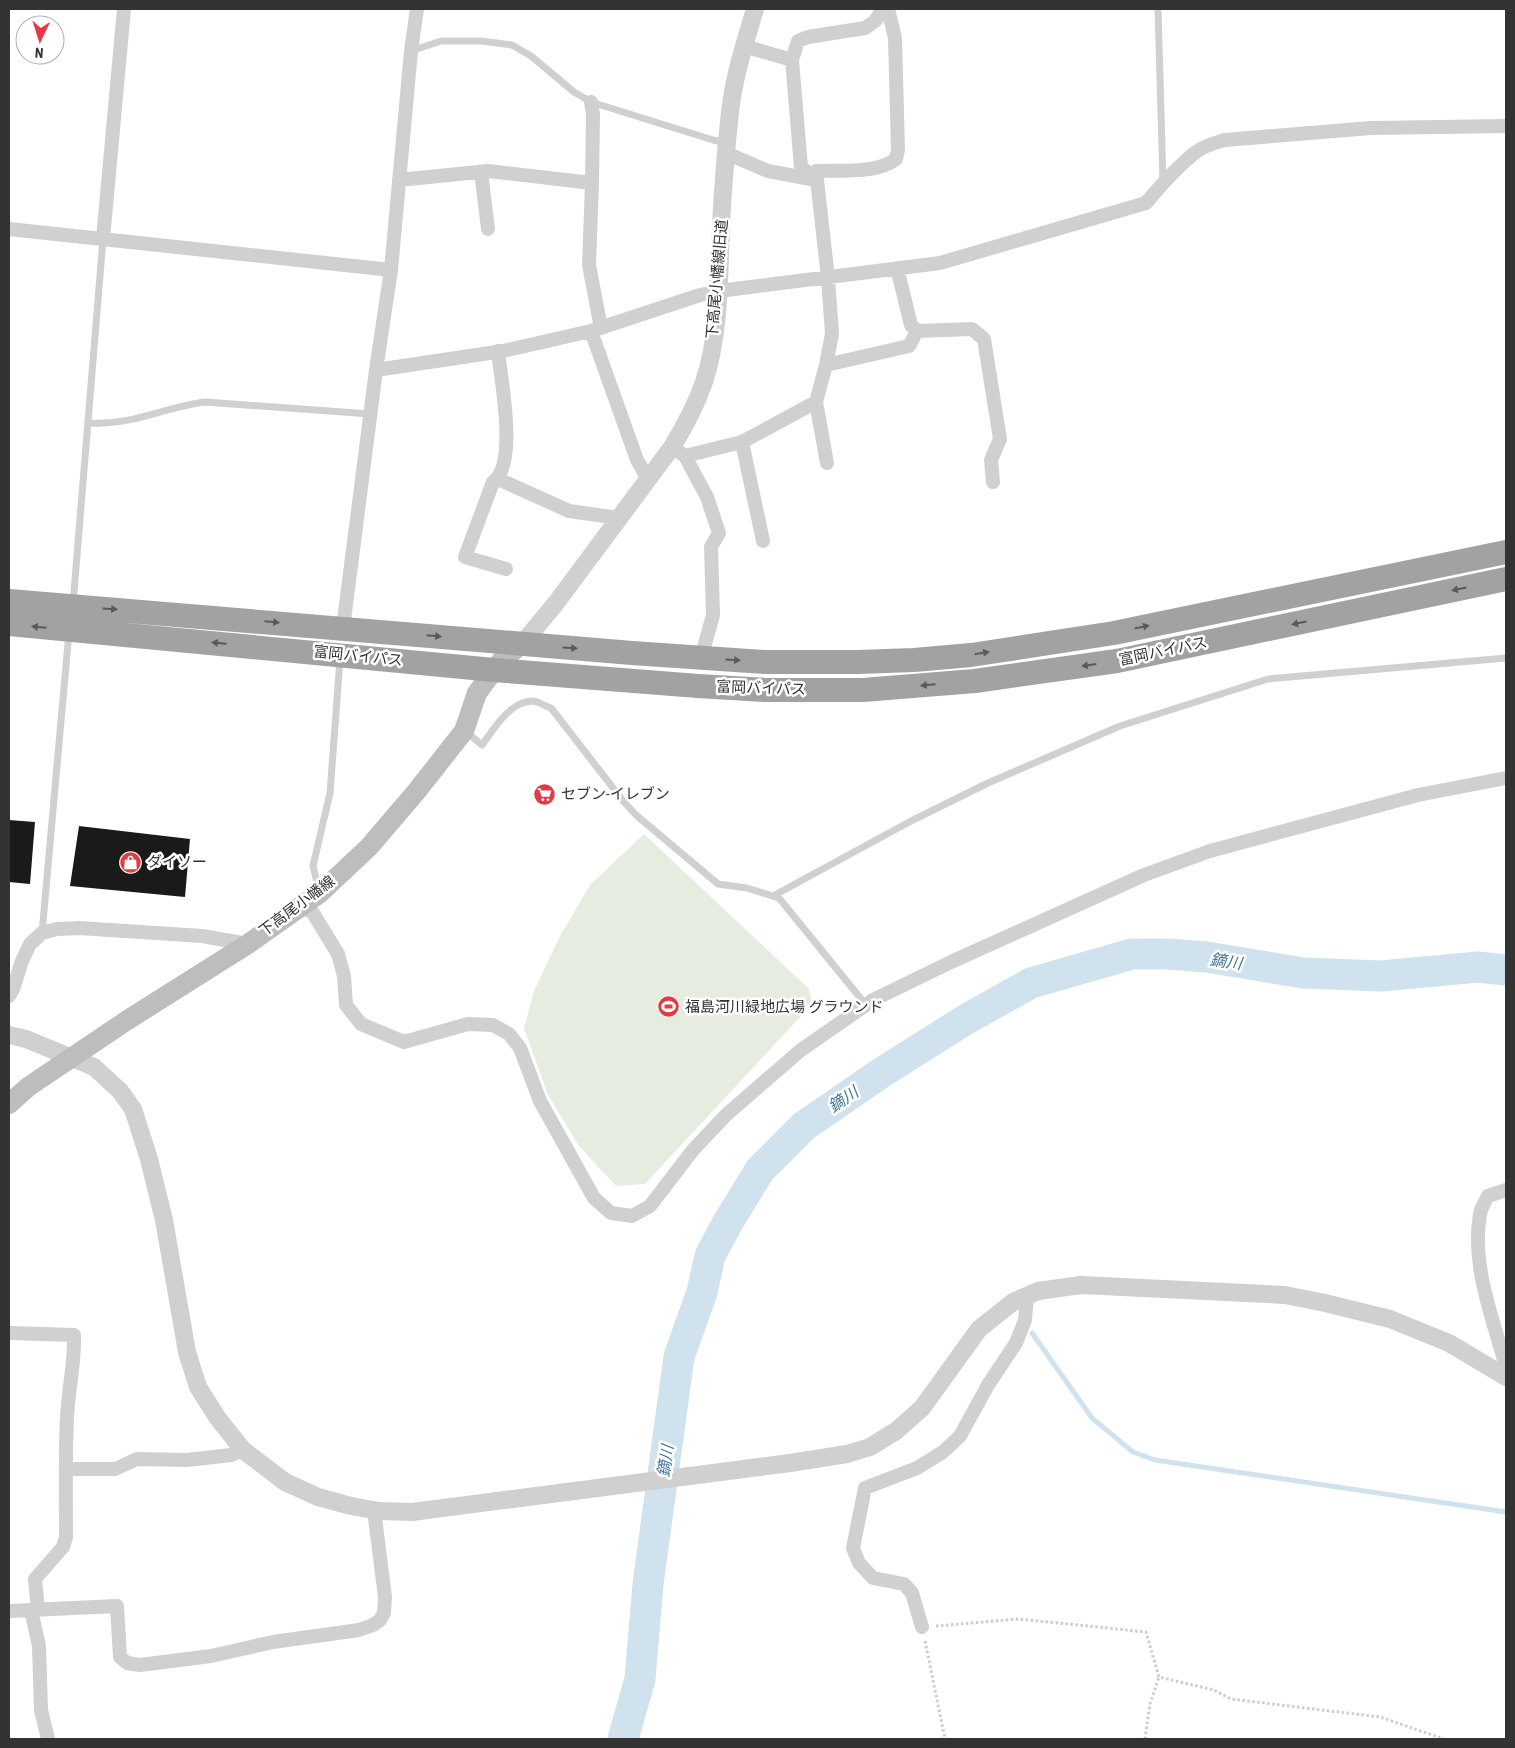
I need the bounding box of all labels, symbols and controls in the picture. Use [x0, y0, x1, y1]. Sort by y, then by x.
north arrow [15, 15, 65, 65]
text: N [34, 45, 44, 61]
street label: 下高尾小幡線旧道 [703, 218, 731, 340]
one-way arrow [1451, 585, 1466, 593]
one-way arrow [102, 606, 118, 614]
one-way arrow [264, 618, 280, 626]
one-way arrow [1291, 619, 1307, 627]
one-way arrow [31, 623, 47, 631]
one-way arrow [1135, 623, 1150, 631]
one-way arrow [426, 632, 442, 640]
street label: 富岡バイパス [1117, 633, 1209, 669]
one-way arrow [210, 639, 226, 647]
street label: 富岡バイパス [312, 642, 404, 670]
one-way arrow [563, 644, 579, 652]
one-way arrow [974, 649, 990, 657]
one-way arrow [725, 656, 741, 664]
one-way arrow [1080, 661, 1096, 669]
street label: 富岡バイパス [716, 677, 806, 699]
one-way arrow [919, 681, 935, 689]
supermarket icon: セブン-イレブン [533, 782, 557, 806]
place label: セブン-イレブン [561, 785, 670, 803]
shop icon: ダイソー [119, 850, 143, 874]
place label: ダイソー [147, 853, 207, 871]
street label: 下高尾小幡線 [256, 872, 338, 940]
water label: 鏑川 [1209, 950, 1245, 973]
sports icon: 福島河川緑地広場 グラウンド [657, 995, 681, 1019]
place label: 福島河川緑地広場 グラウンド [685, 998, 883, 1016]
water label: 鏑川 [825, 1081, 863, 1116]
water label: 鏑川 [654, 1442, 677, 1478]

